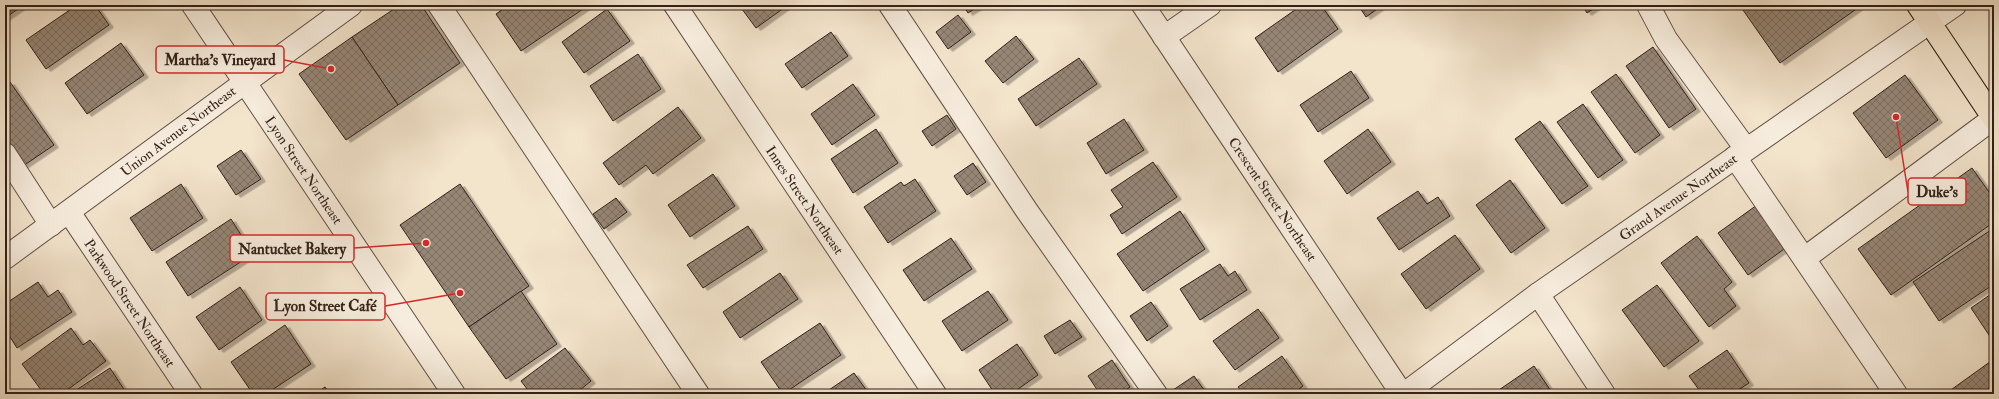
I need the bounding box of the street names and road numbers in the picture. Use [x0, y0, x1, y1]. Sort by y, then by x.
street label: Union Avenue Northeast [117, 82, 240, 180]
street label: Lyon Street Northeast [260, 113, 346, 229]
street label: Crescent Street Northeast [1225, 134, 1321, 265]
street label: Innes Street Northeast [762, 143, 847, 258]
street label: Grand Avenue Northeast [1616, 150, 1741, 245]
street label: Parkwood Street Northeast [80, 236, 179, 371]

